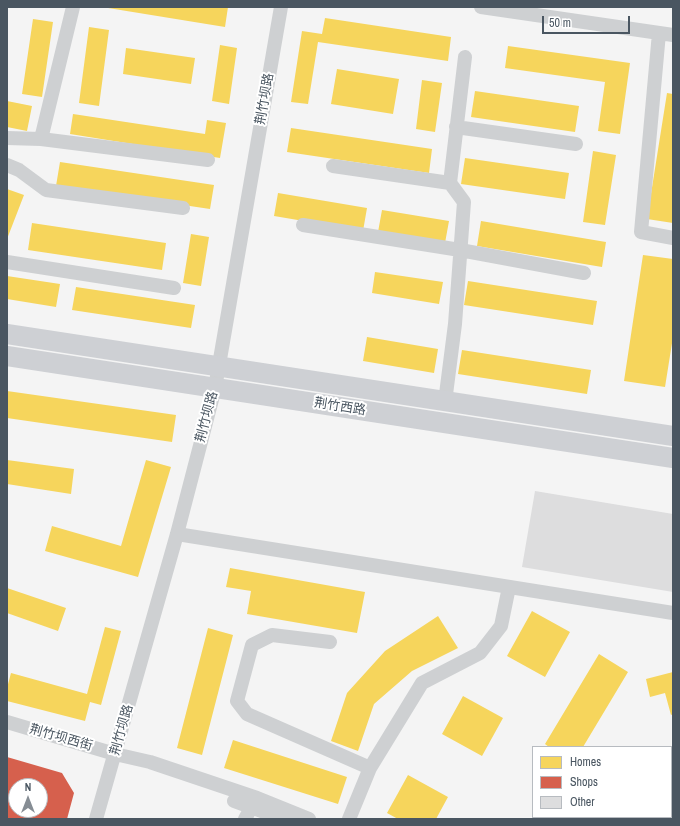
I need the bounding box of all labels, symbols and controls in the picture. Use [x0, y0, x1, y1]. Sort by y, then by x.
scale bar [544, 8, 632, 34]
text: 50 m [549, 15, 571, 31]
street label: 荆竹坝路 [253, 72, 277, 126]
street label: 荆竹坝路 [193, 390, 221, 444]
street label: 荆竹西路 [313, 395, 367, 419]
street label: 荆竹坝路 [107, 703, 137, 757]
street label: 荆竹坝西街 [28, 722, 94, 754]
legend [532, 746, 672, 818]
text: Homes [570, 754, 601, 770]
text: Shops [570, 774, 598, 790]
north arrow [8, 778, 48, 818]
text: N [25, 780, 31, 794]
text: Other [570, 794, 595, 810]

